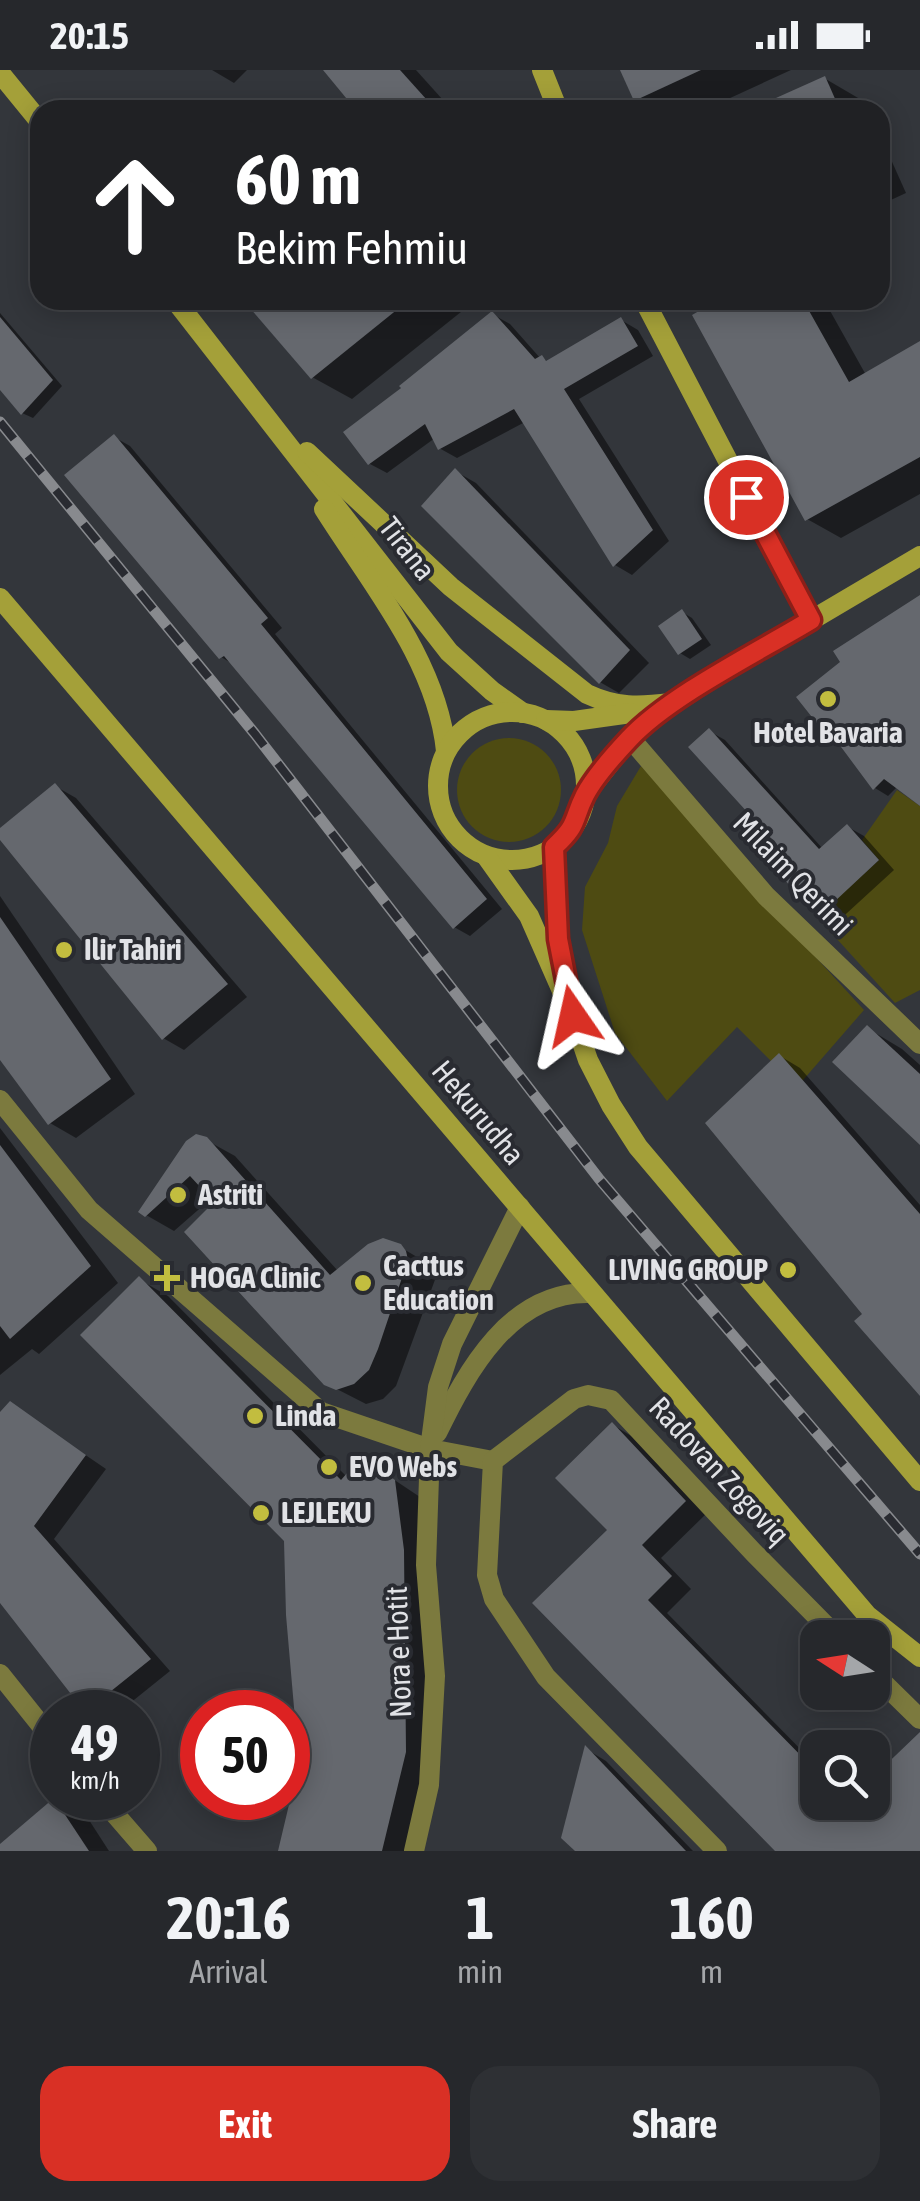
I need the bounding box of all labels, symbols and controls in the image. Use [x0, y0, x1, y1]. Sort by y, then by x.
text: 20:15 [50, 14, 129, 57]
text: 60 m [235, 139, 361, 219]
icon: ahead [70, 140, 200, 270]
text: Bekim Fehmiu [235, 222, 468, 274]
pin [704, 455, 789, 540]
icon: arrive [719, 470, 774, 525]
street label: Tirana [373, 510, 443, 586]
marker: Hotel Bavaria [817, 688, 839, 710]
place label: Hotel Bavaria [753, 715, 903, 749]
street label: Milaim Qerimi [727, 805, 860, 942]
place label: Ilir Tahiri [84, 932, 182, 966]
marker: Ilir Tahiri [53, 939, 75, 961]
position arrow [521, 964, 625, 1068]
street label: Hekurudha [426, 1054, 532, 1171]
place label: Astriti [197, 1177, 263, 1211]
marker: Astriti [167, 1184, 189, 1206]
place label: Cacttus Education [383, 1248, 494, 1316]
place label: LIVING GROUP [608, 1252, 768, 1286]
marker: LIVING GROUP [777, 1259, 799, 1281]
place label: HOGA Clinic [190, 1260, 321, 1294]
marker: HOGA Clinic [154, 1265, 180, 1291]
marker: Cacttus Education [352, 1272, 374, 1294]
street label: Radovan Zogoviq [643, 1390, 797, 1551]
place label: Linda [275, 1398, 336, 1432]
marker: Linda [244, 1405, 266, 1427]
place label: EVO Webs [349, 1449, 457, 1483]
marker: EVO Webs [318, 1456, 340, 1478]
place label: LEJLEKU [281, 1495, 372, 1529]
marker: LEJLEKU [250, 1502, 272, 1524]
street label: Nora e Hotit [379, 1586, 417, 1718]
north arrow [800, 1620, 890, 1710]
map controls [800, 1620, 890, 1820]
speed limit sign: 50 [180, 1690, 310, 1820]
text: 49 [71, 1714, 118, 1772]
button: search [800, 1730, 890, 1820]
text: km/h [70, 1766, 120, 1794]
text: 20:16 [166, 1883, 291, 1952]
text: 1 [466, 1883, 494, 1952]
text: 160 [669, 1883, 754, 1952]
text: Arrival [189, 1953, 268, 1990]
text: min [457, 1953, 503, 1990]
text: m [700, 1953, 723, 1990]
button: Exit [40, 2066, 450, 2181]
button: Share [470, 2066, 880, 2181]

